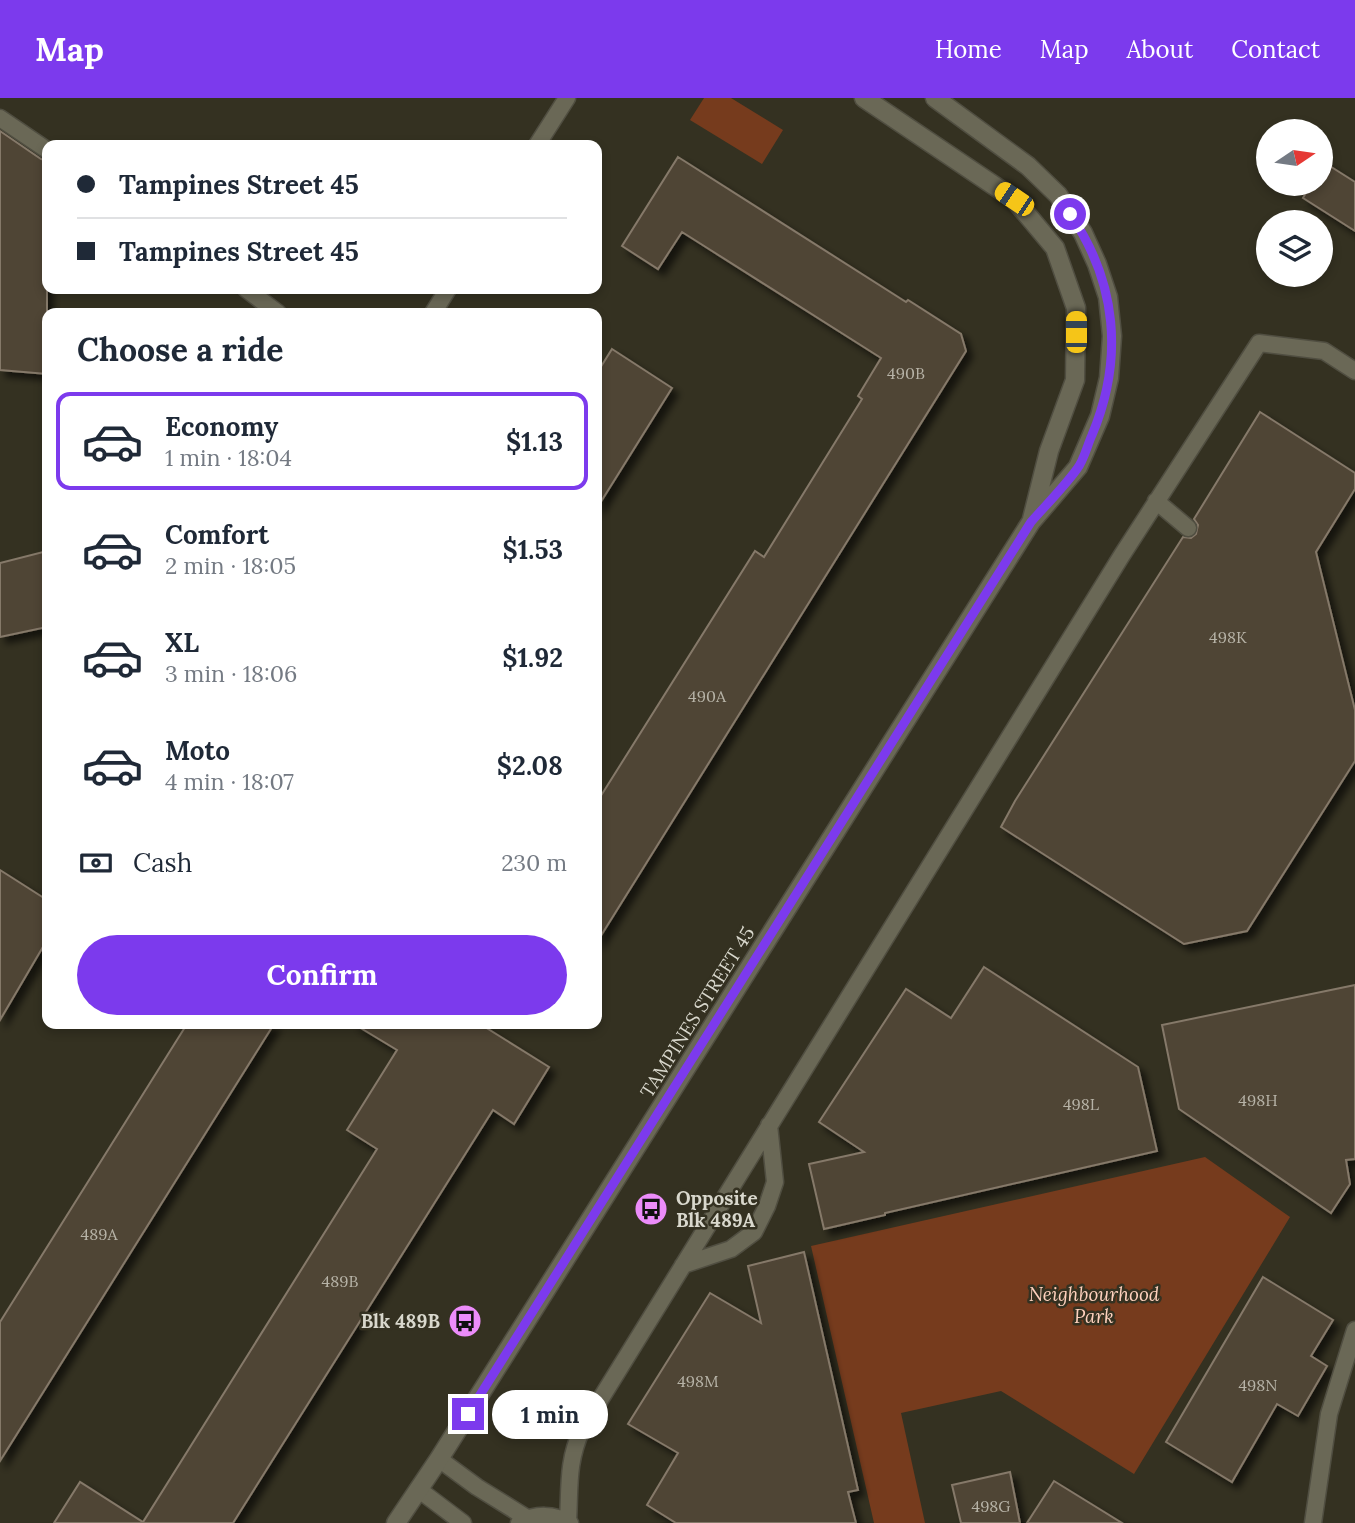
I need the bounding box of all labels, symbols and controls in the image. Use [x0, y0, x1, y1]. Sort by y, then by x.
text: Map [35, 28, 104, 70]
text: Home [935, 34, 1002, 65]
text: Map [1040, 34, 1089, 65]
text: About [1127, 34, 1193, 65]
text: Contact [1231, 34, 1320, 65]
north arrow [1256, 119, 1334, 196]
map controls [1256, 119, 1333, 287]
text: Tampines Street 45 [119, 168, 359, 201]
car [991, 179, 1038, 219]
route start [1054, 198, 1086, 230]
button: layers [1256, 210, 1333, 287]
text: Tampines Street 45 [119, 235, 359, 268]
car [1066, 311, 1087, 353]
text: Choose a ride [77, 329, 284, 370]
house number: 490B [887, 363, 925, 383]
icon: car [81, 410, 144, 473]
text: Economy [165, 410, 278, 443]
text: $1.13 [506, 425, 563, 458]
text: 1 min · 18:04 [165, 443, 292, 472]
icon: car [81, 518, 144, 581]
text: Comfort [165, 518, 269, 551]
text: $1.53 [502, 533, 563, 566]
text: 2 min · 18:05 [165, 551, 296, 580]
icon: car [81, 626, 144, 689]
text: XL [165, 626, 199, 659]
house number: 498K [1209, 627, 1247, 647]
text: $1.92 [502, 641, 563, 674]
text: 3 min · 18:06 [165, 659, 297, 688]
house number: 490A [688, 686, 727, 706]
icon: car [81, 734, 144, 797]
text: Moto [165, 734, 230, 767]
text: $2.08 [497, 749, 563, 782]
text: 4 min · 18:07 [165, 767, 294, 796]
icon: cash [77, 844, 115, 882]
text: Cash [133, 846, 192, 879]
text: 230 m [501, 848, 567, 877]
street label: TAMPINES STREET 45 [635, 922, 759, 1102]
button: Confirm [77, 935, 567, 1015]
house number: 498H [1238, 1090, 1278, 1110]
house number: 498L [1063, 1094, 1099, 1114]
place label: Opposite Blk 489A [676, 1186, 758, 1232]
bus stop icon: Opposite Blk 489A [632, 1190, 670, 1228]
house number: 489A [81, 1224, 118, 1244]
house number: 489B [322, 1271, 358, 1291]
park label: Neighbourhood Park [1029, 1282, 1160, 1328]
bus stop icon: Blk 489B [446, 1302, 484, 1340]
place label: Blk 489B [361, 1309, 440, 1333]
house number: 498M [677, 1371, 719, 1391]
house number: 498N [1238, 1375, 1278, 1395]
callout: 1 min [492, 1390, 608, 1438]
route end [452, 1398, 484, 1430]
text: 1 min [521, 1400, 579, 1429]
house number: 498G [971, 1496, 1011, 1516]

